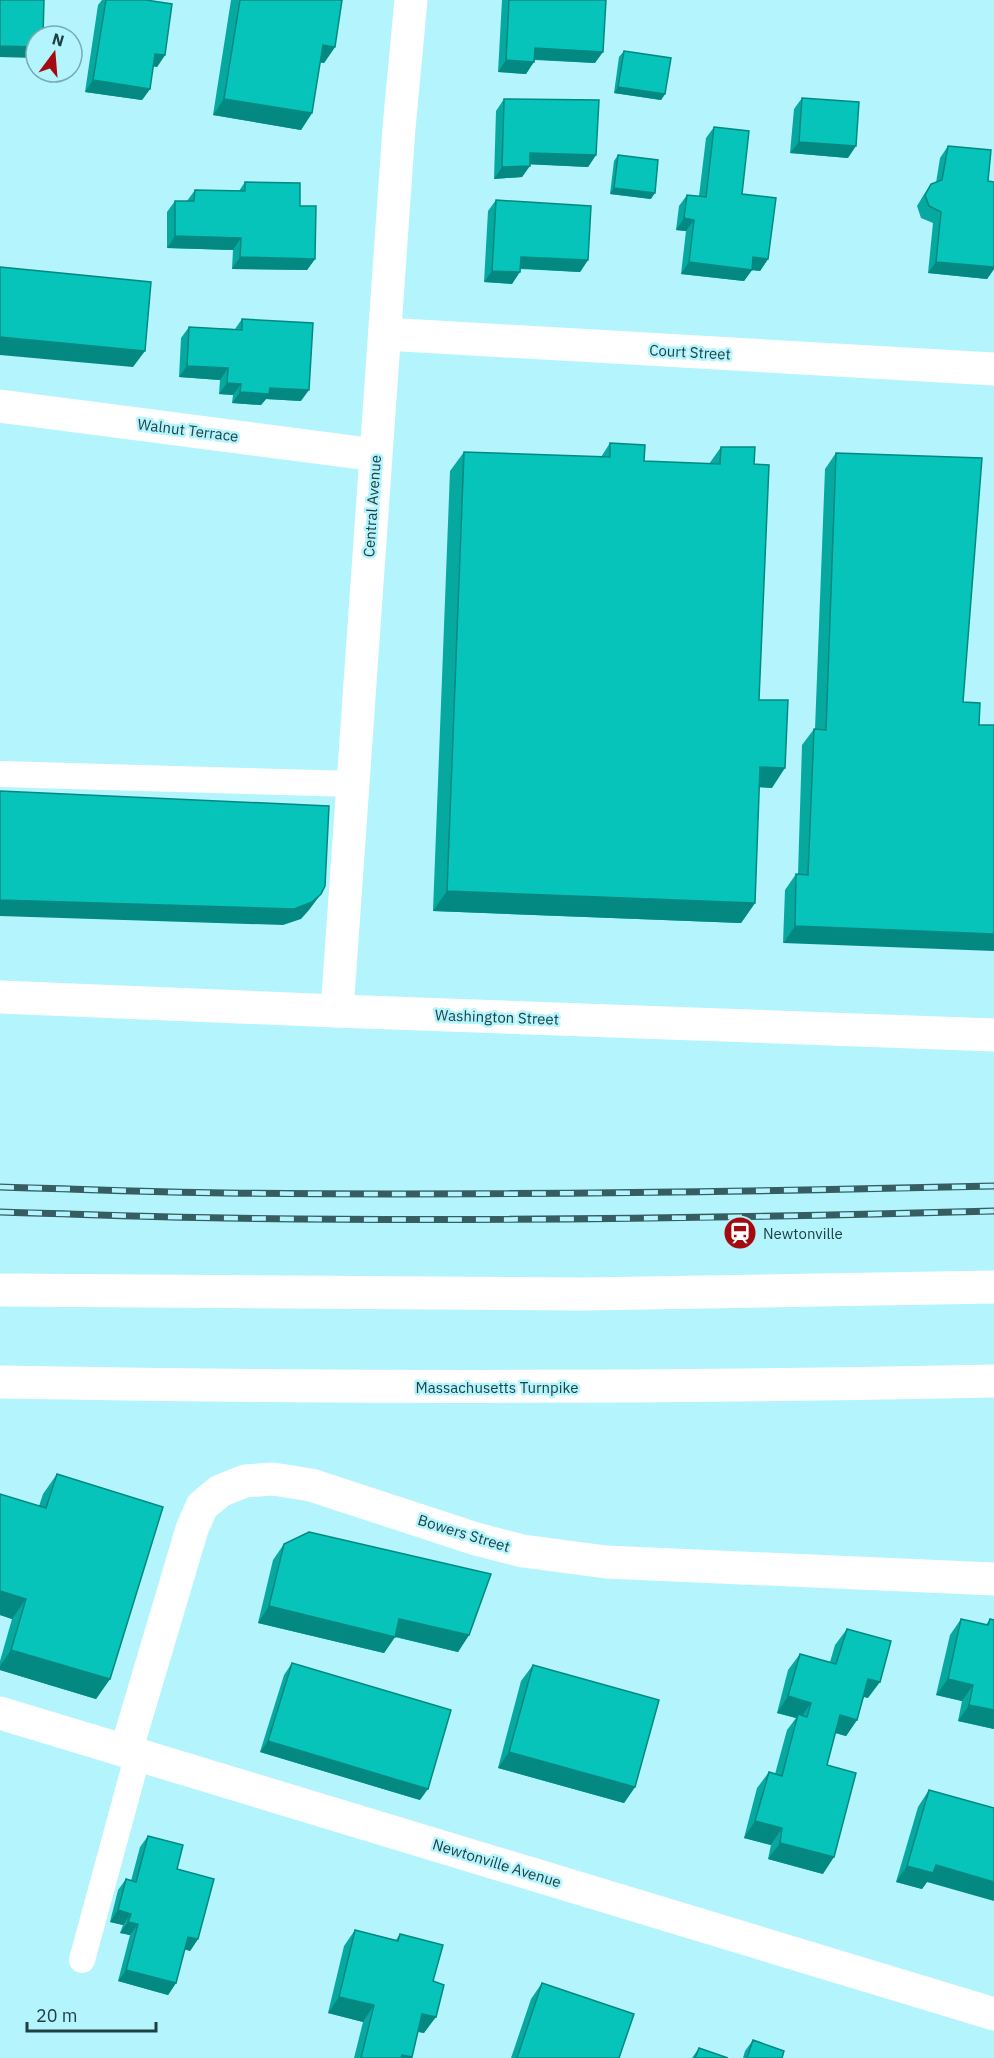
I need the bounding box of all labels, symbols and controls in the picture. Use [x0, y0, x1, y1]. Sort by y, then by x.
north arrow [24, 24, 84, 84]
text: N [50, 28, 66, 51]
street label: Court Street [649, 340, 731, 364]
street label: Walnut Terrace [136, 414, 240, 446]
street label: Central Avenue [359, 454, 385, 558]
street label: Washington Street [435, 1005, 559, 1029]
station icon: Newtonville [722, 1215, 758, 1251]
place label: Newtonville [763, 1224, 843, 1243]
street label: Massachusetts Turnpike [416, 1378, 578, 1397]
street label: Bowers Street [416, 1510, 512, 1556]
street label: Newtonville Avenue [430, 1834, 564, 1892]
scale bar [27, 1995, 156, 2033]
text: 20 m [36, 2004, 78, 2027]

